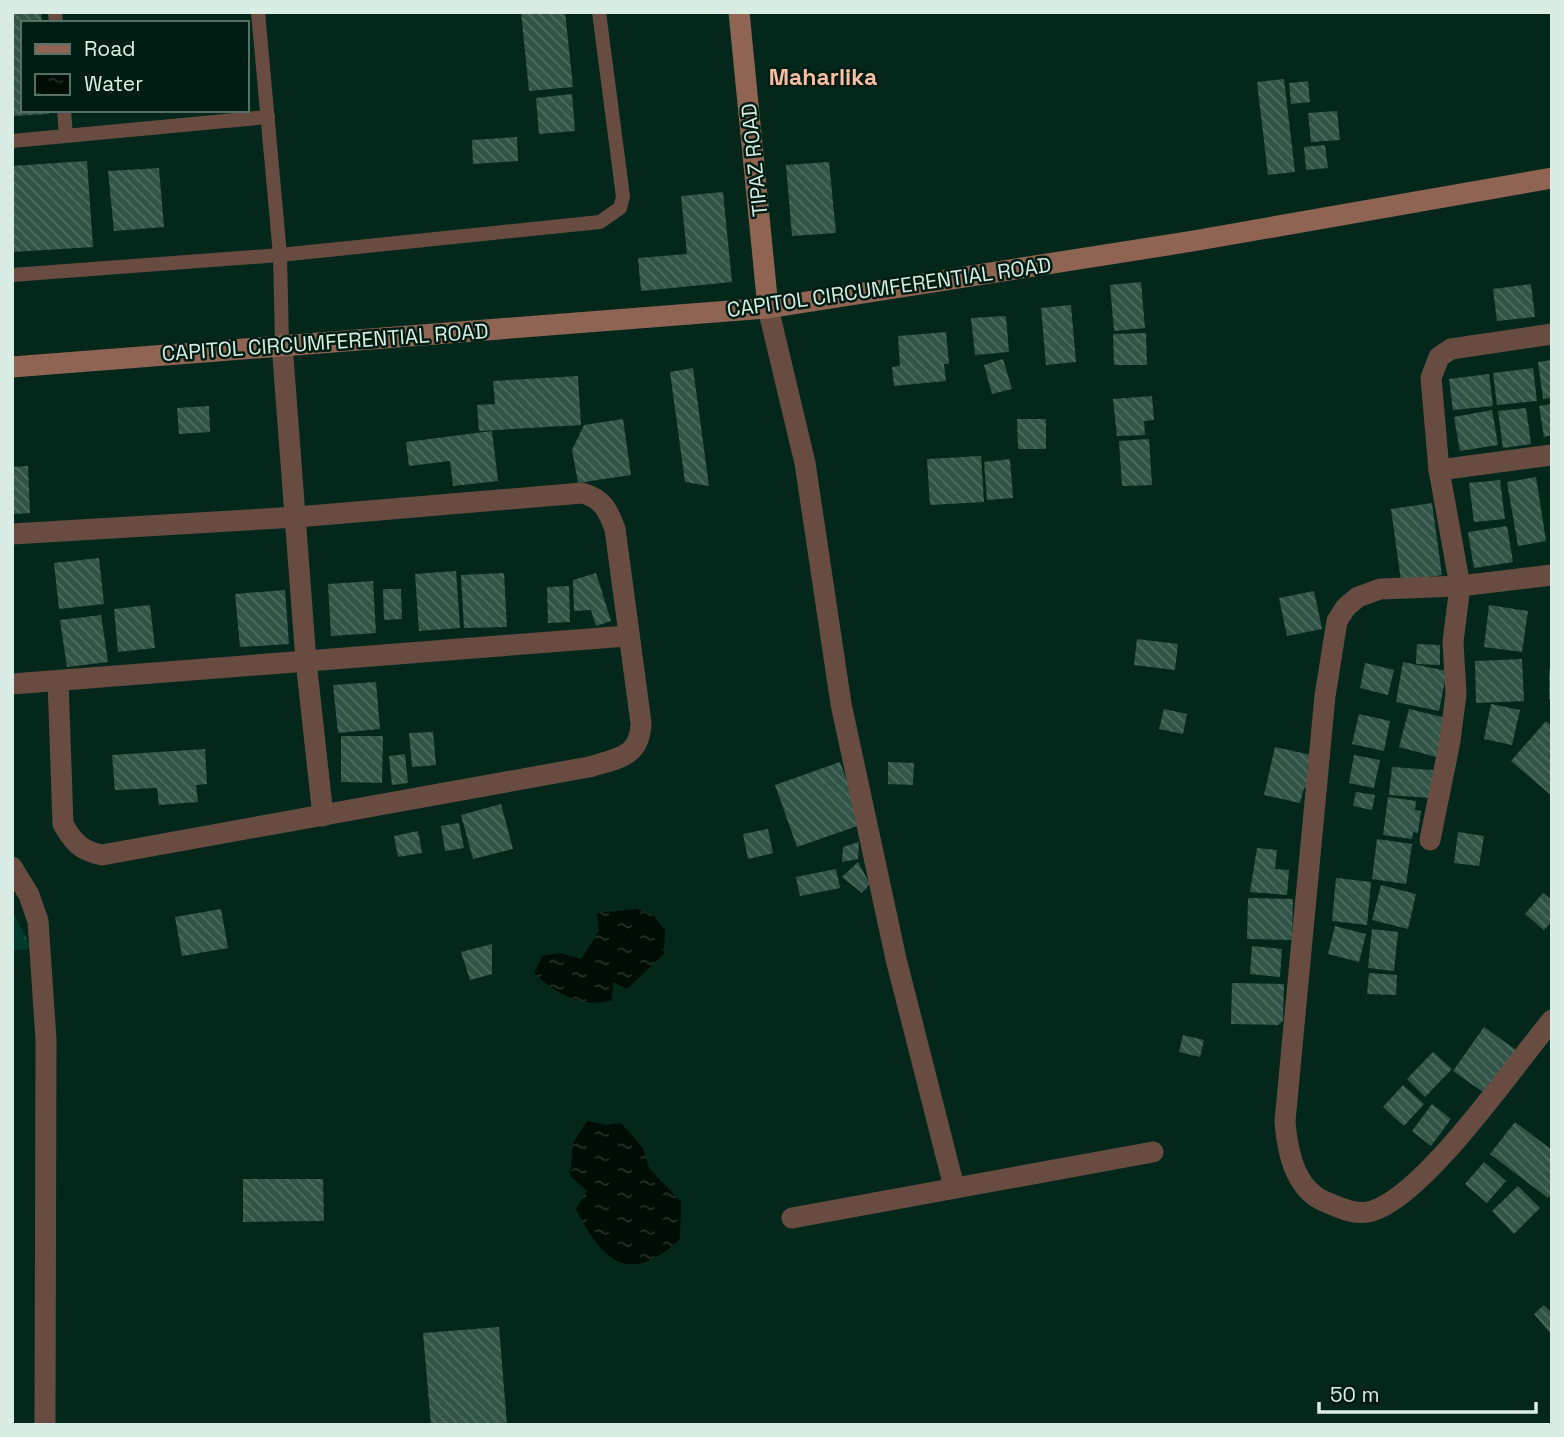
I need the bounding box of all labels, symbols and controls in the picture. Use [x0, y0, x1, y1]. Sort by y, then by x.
legend [21, 21, 248, 112]
text: Road [84, 35, 136, 62]
district label: Maharlika [769, 62, 877, 92]
text: Water [84, 70, 143, 97]
street label: TIPAZ ROAD [735, 102, 773, 218]
street label: CAPITOL CIRCUMFERENTIAL ROAD [725, 251, 1053, 323]
street label: CAPITOL CIRCUMFERENTIAL ROAD [161, 317, 489, 367]
scale bar [1319, 1370, 1536, 1414]
text: 50 m [1330, 1381, 1380, 1408]

